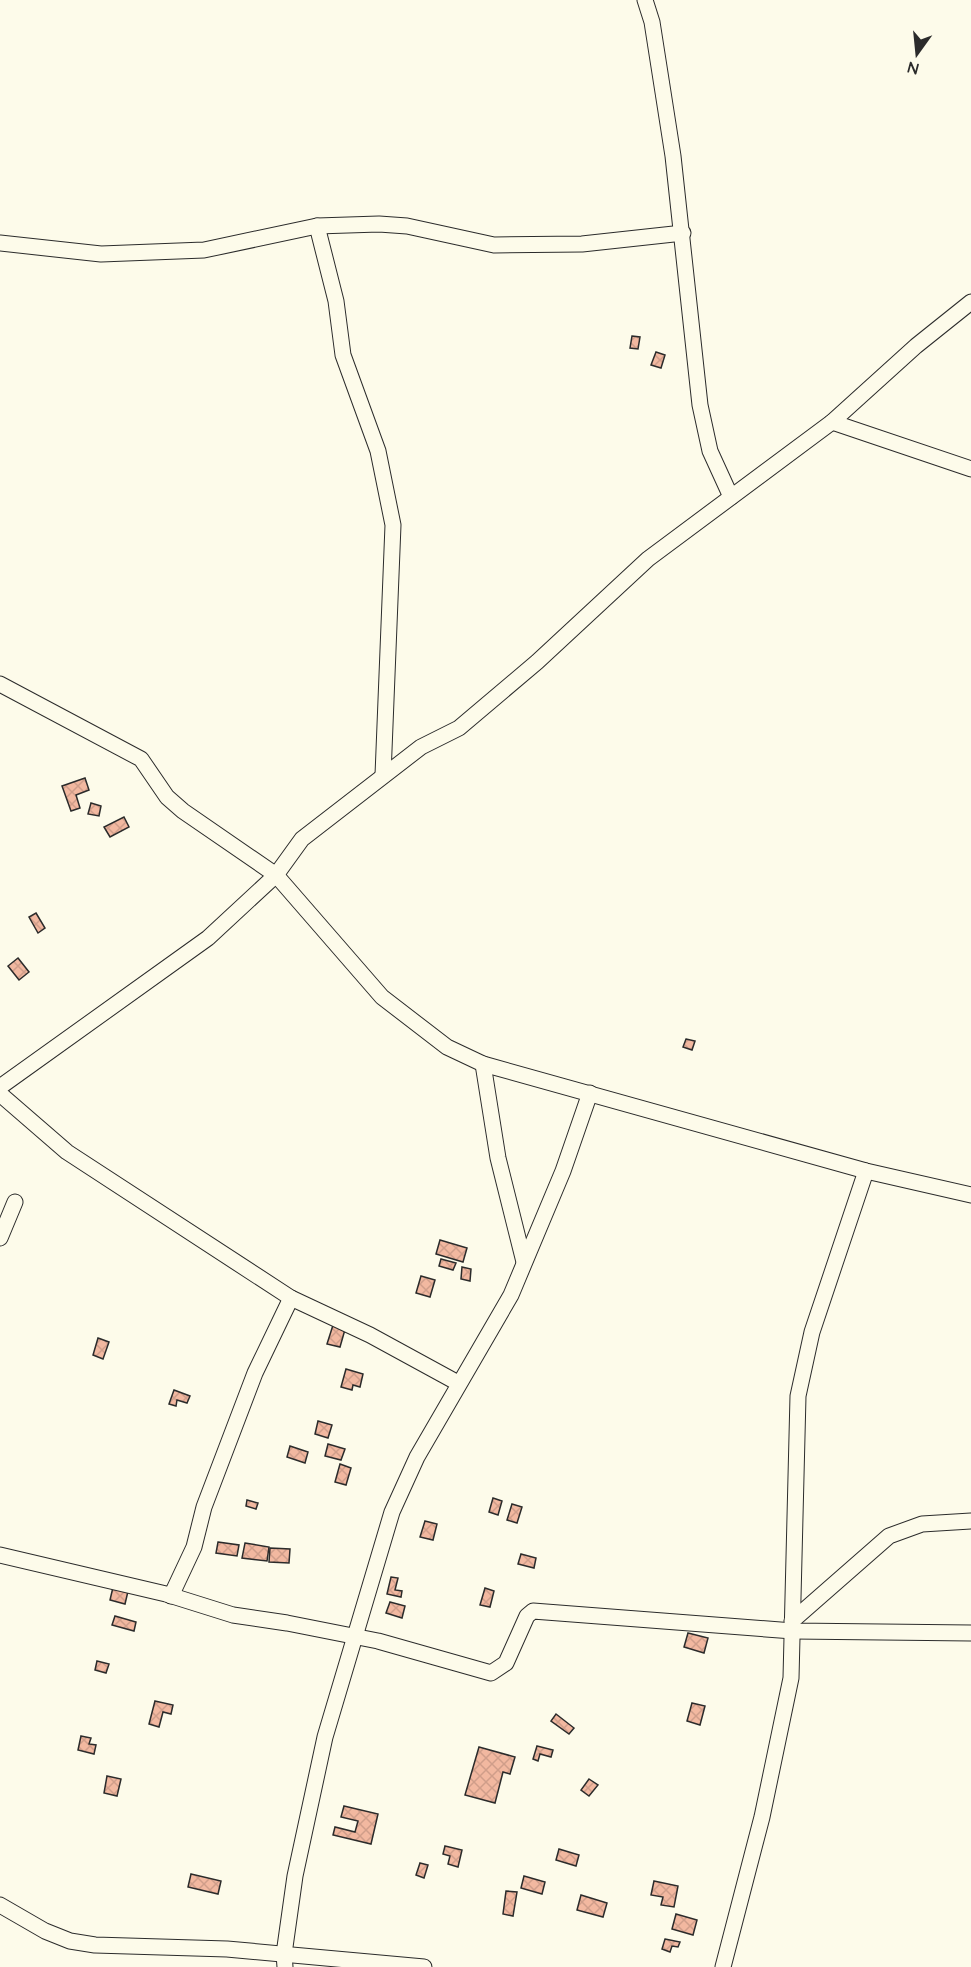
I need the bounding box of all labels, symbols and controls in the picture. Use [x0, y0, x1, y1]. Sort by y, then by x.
north arrow [887, 24, 947, 84]
text: N [905, 57, 921, 80]

